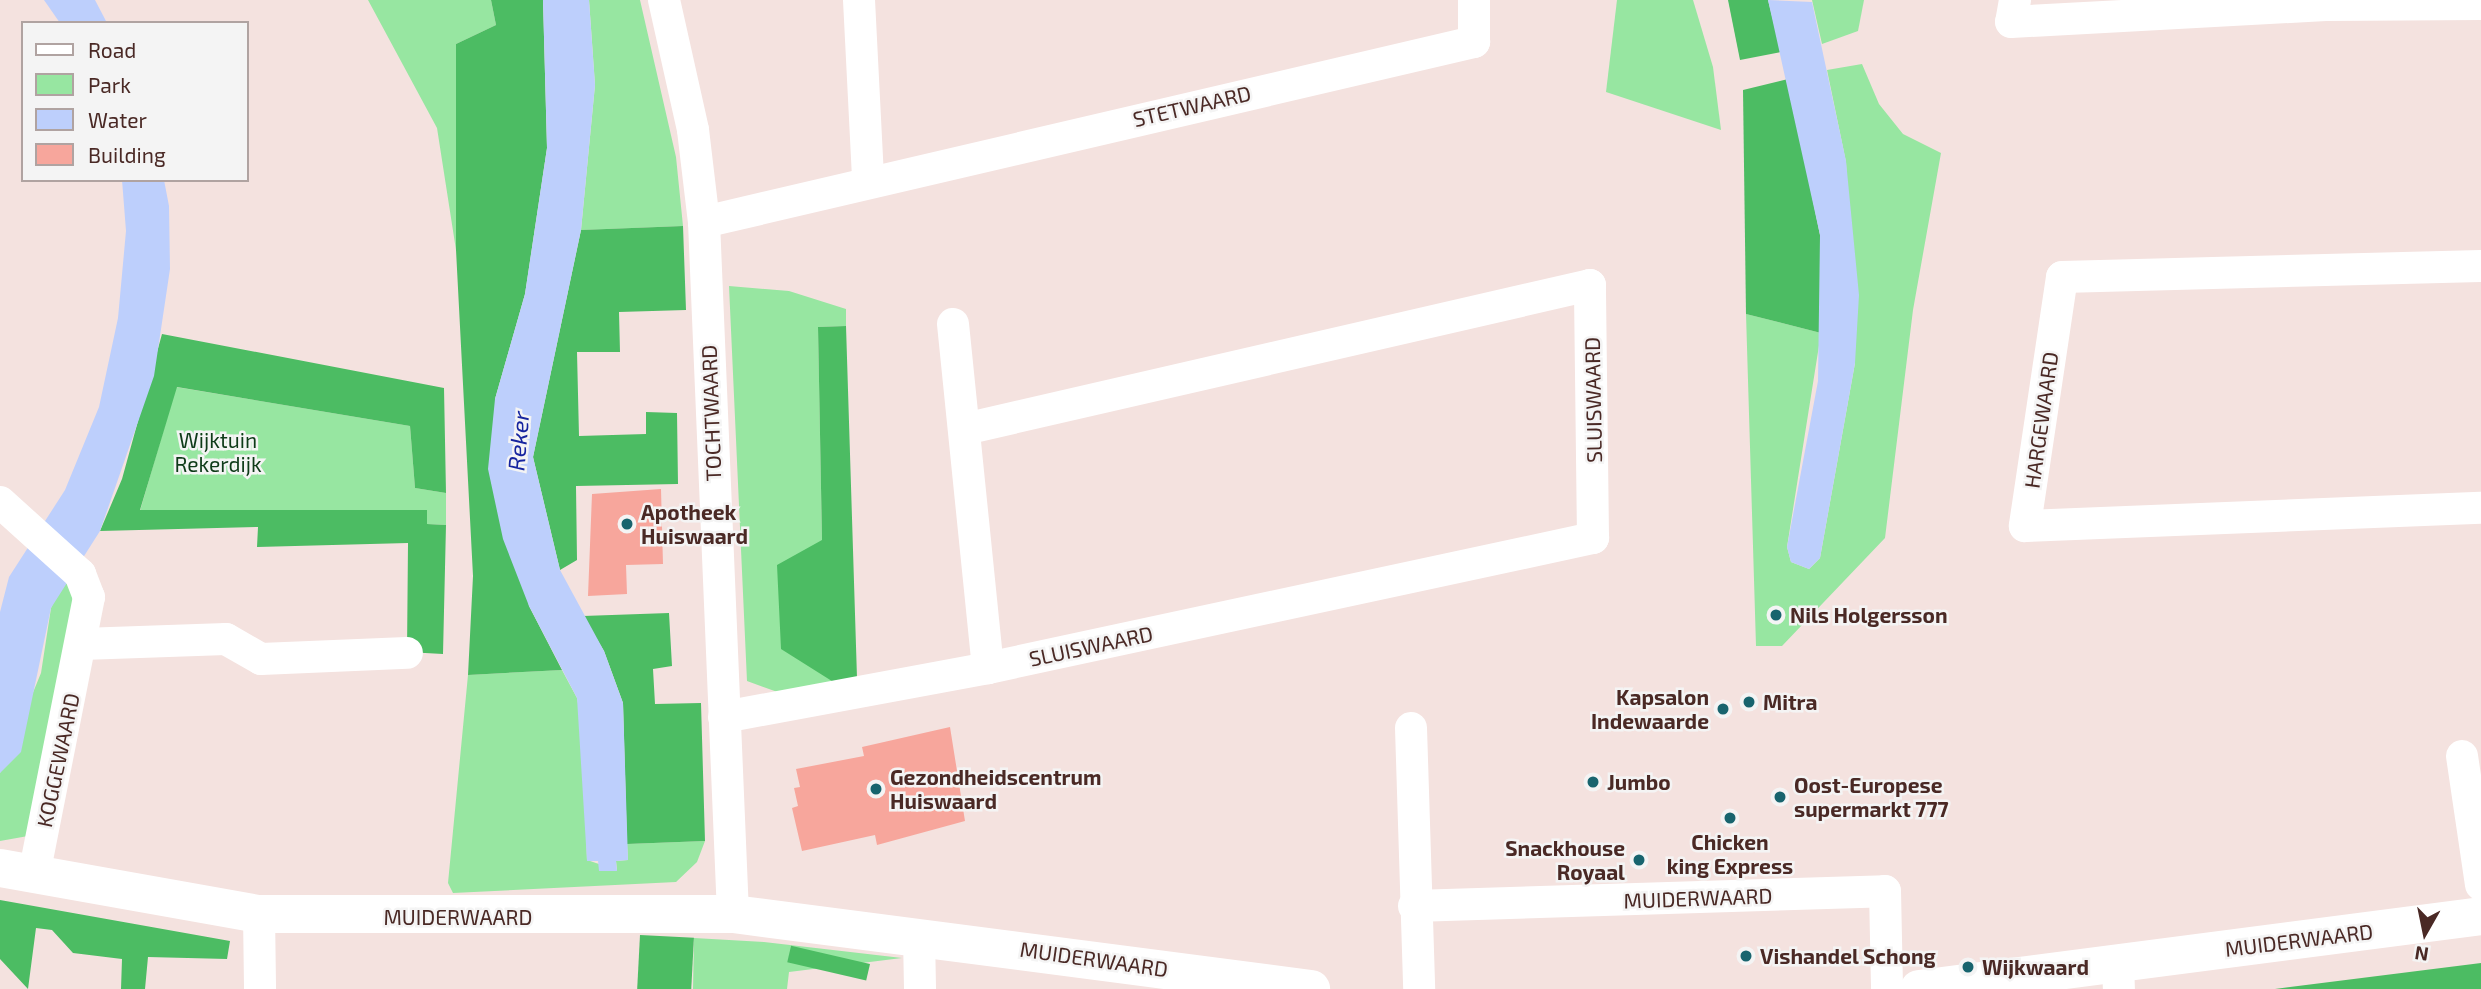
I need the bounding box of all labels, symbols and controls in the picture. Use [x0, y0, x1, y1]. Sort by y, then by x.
legend [21, 21, 248, 182]
text: Road [88, 37, 136, 62]
text: Park [88, 72, 131, 97]
street label: STETWAARD [1130, 80, 1254, 132]
text: Water [88, 107, 147, 132]
text: Building [88, 142, 166, 167]
street label: SLUISWAARD [1579, 337, 1607, 463]
street label: TOCHTWAARD [696, 344, 726, 482]
street label: HARGEWAARD [2019, 350, 2063, 490]
water label: Reker [502, 410, 534, 472]
park label: Wijktuin Rekerdijk [174, 427, 262, 477]
place label: Apotheek Huiswaard [641, 499, 748, 549]
marker: Apotheek Huiswaard [619, 516, 635, 532]
place label: Nils Holgersson [1790, 602, 1948, 628]
marker: Nils Holgersson [1768, 607, 1784, 623]
street label: SLUISWAARD [1027, 621, 1155, 671]
place label: Kapsalon Indewaarde [1591, 684, 1709, 734]
place label: Mitra [1763, 689, 1817, 715]
street label: KOGGEWAARD [31, 691, 85, 829]
marker: Mitra [1741, 694, 1757, 710]
marker: Kapsalon Indewaarde [1715, 701, 1731, 717]
place label: Gezondheidscentrum Huiswaard [890, 764, 1101, 814]
place label: Jumbo [1607, 769, 1671, 795]
place label: Oost-Europese supermarkt 777 [1794, 772, 1949, 822]
marker: Jumbo [1585, 774, 1601, 790]
marker: Gezondheidscentrum Huiswaard [868, 781, 884, 797]
marker: Oost-Europese supermarkt 777 [1772, 789, 1788, 805]
marker: Chicken king Express [1722, 810, 1738, 826]
place label: Chicken king Express [1667, 829, 1793, 879]
place label: Snackhouse Royaal [1505, 835, 1625, 885]
marker: Snackhouse Royaal [1631, 852, 1647, 868]
street label: MUIDERWAARD [1623, 883, 1773, 913]
north arrow [2390, 898, 2460, 968]
street label: MUIDERWAARD [383, 904, 533, 930]
street label: MUIDERWAARD [2223, 918, 2375, 962]
street label: MUIDERWAARD [1018, 936, 1170, 982]
text: N [2413, 942, 2430, 967]
place label: Vishandel Schong [1760, 943, 1936, 969]
marker: Vishandel Schong [1738, 948, 1754, 964]
place label: Wijkwaard [1982, 954, 2089, 980]
marker: Wijkwaard [1960, 959, 1976, 975]

